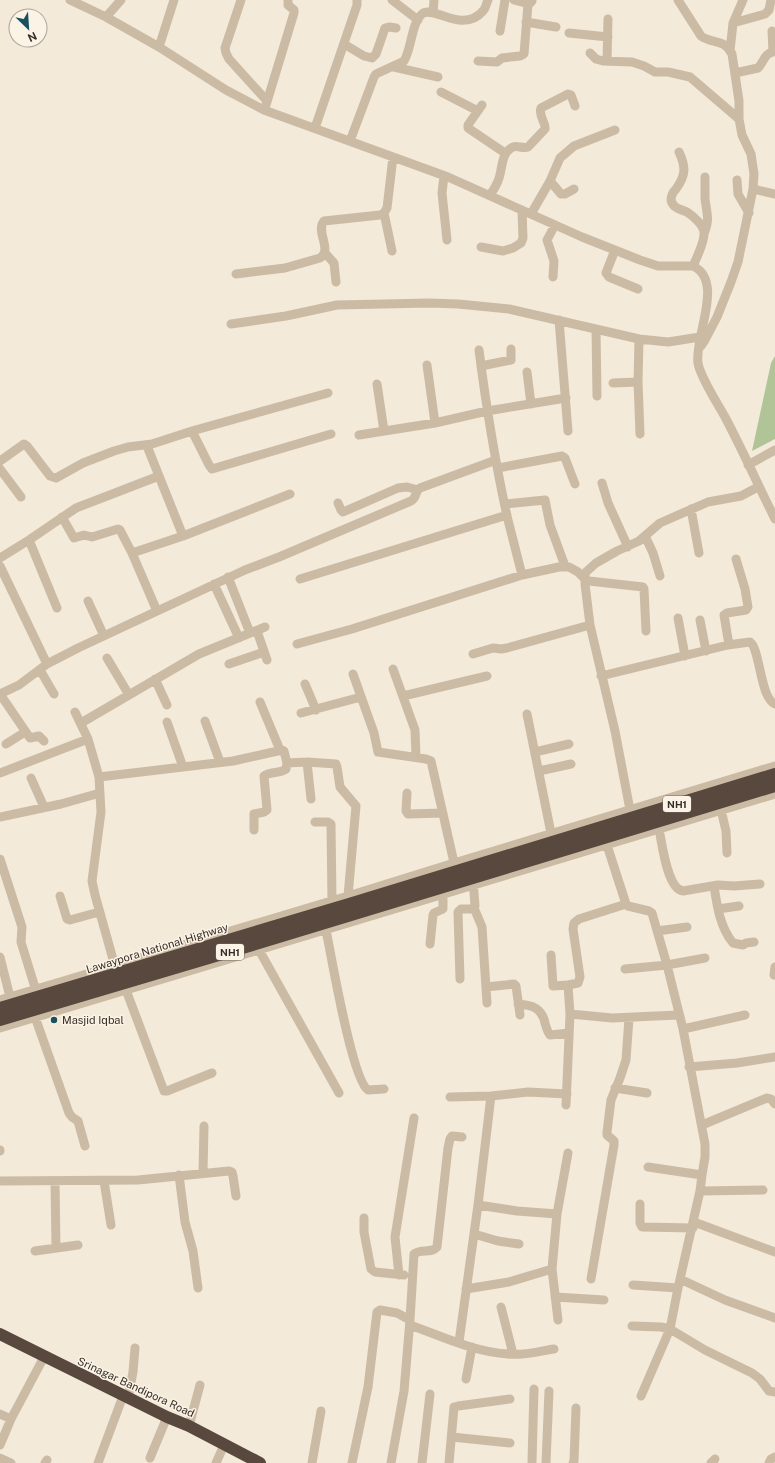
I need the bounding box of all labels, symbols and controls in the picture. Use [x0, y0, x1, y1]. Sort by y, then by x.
north arrow [8, 8, 48, 48]
text: N [26, 30, 39, 44]
road number: NH1 [663, 796, 691, 812]
street label: Lawaypora National Highway [84, 921, 230, 975]
road number: NH1 [216, 944, 244, 960]
place label: Masjid Iqbal [62, 1014, 124, 1026]
marker: Masjid Iqbal [49, 1015, 59, 1025]
street label: Srinagar Bandipora Road [76, 1355, 196, 1419]

